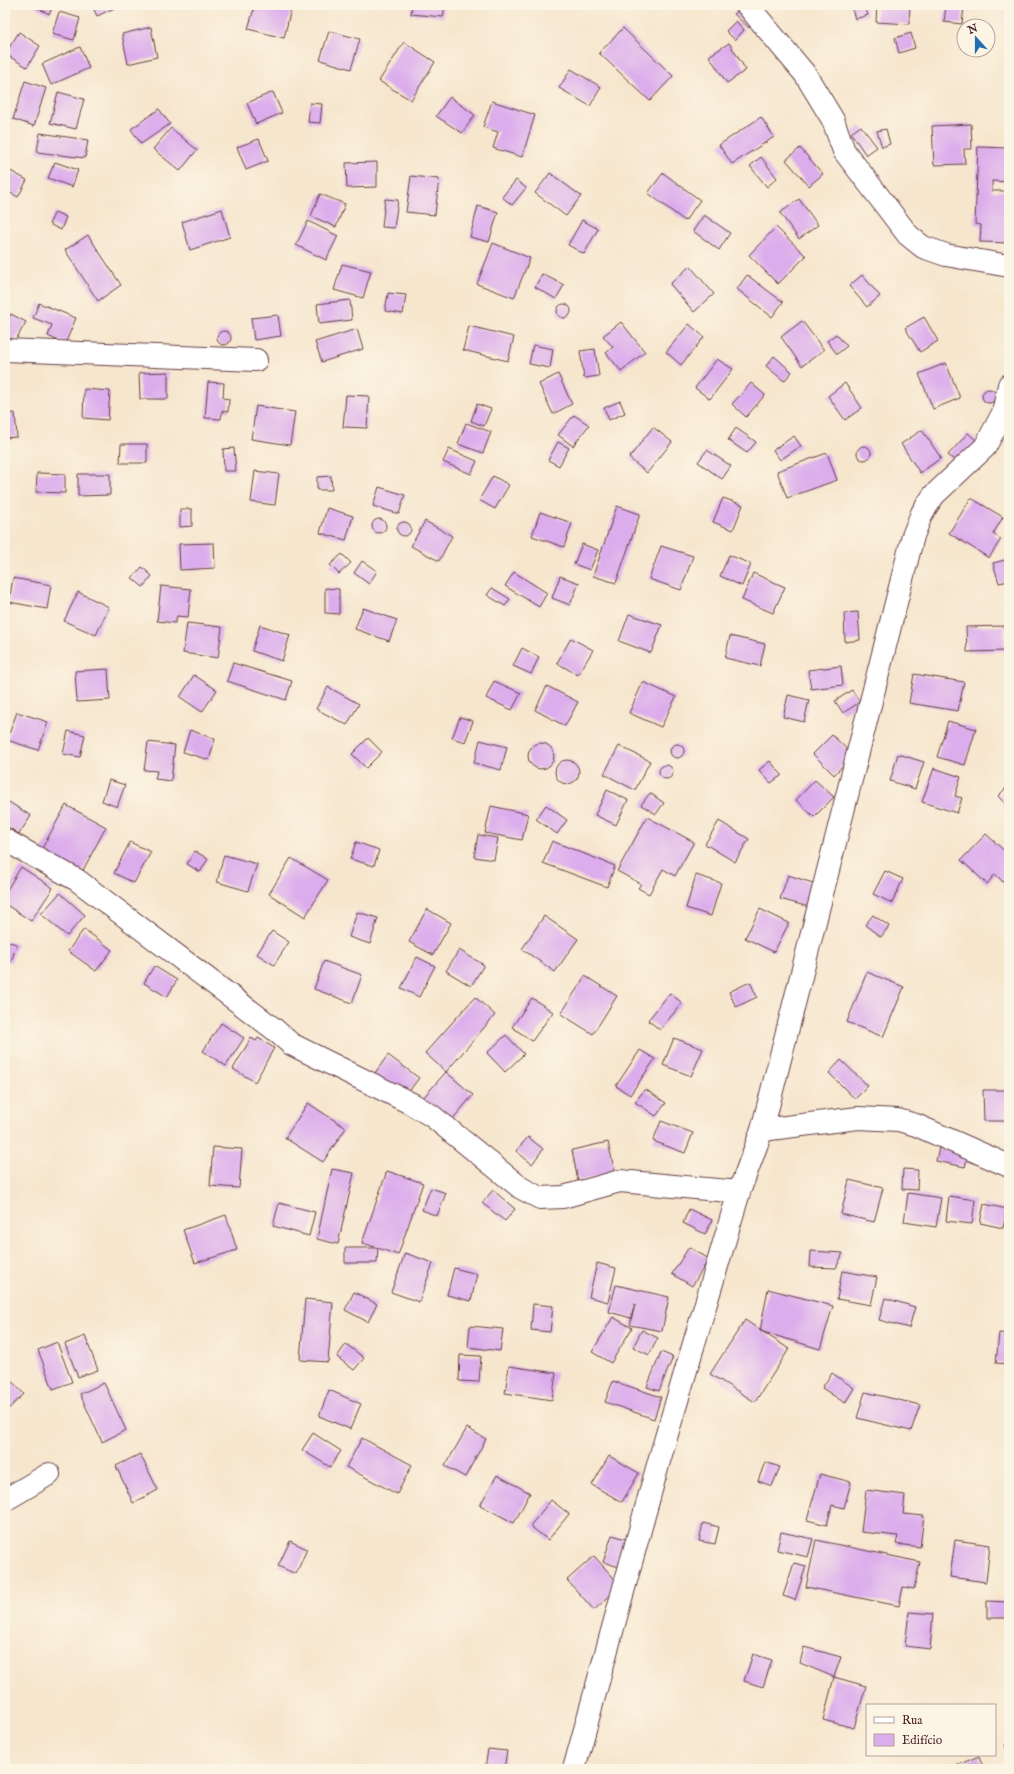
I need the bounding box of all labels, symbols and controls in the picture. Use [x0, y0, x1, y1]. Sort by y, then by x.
north arrow [956, 18, 996, 58]
text: N [965, 21, 980, 38]
legend [866, 1704, 996, 1756]
text: Rua [902, 1713, 923, 1728]
text: Edifício [902, 1733, 943, 1748]

